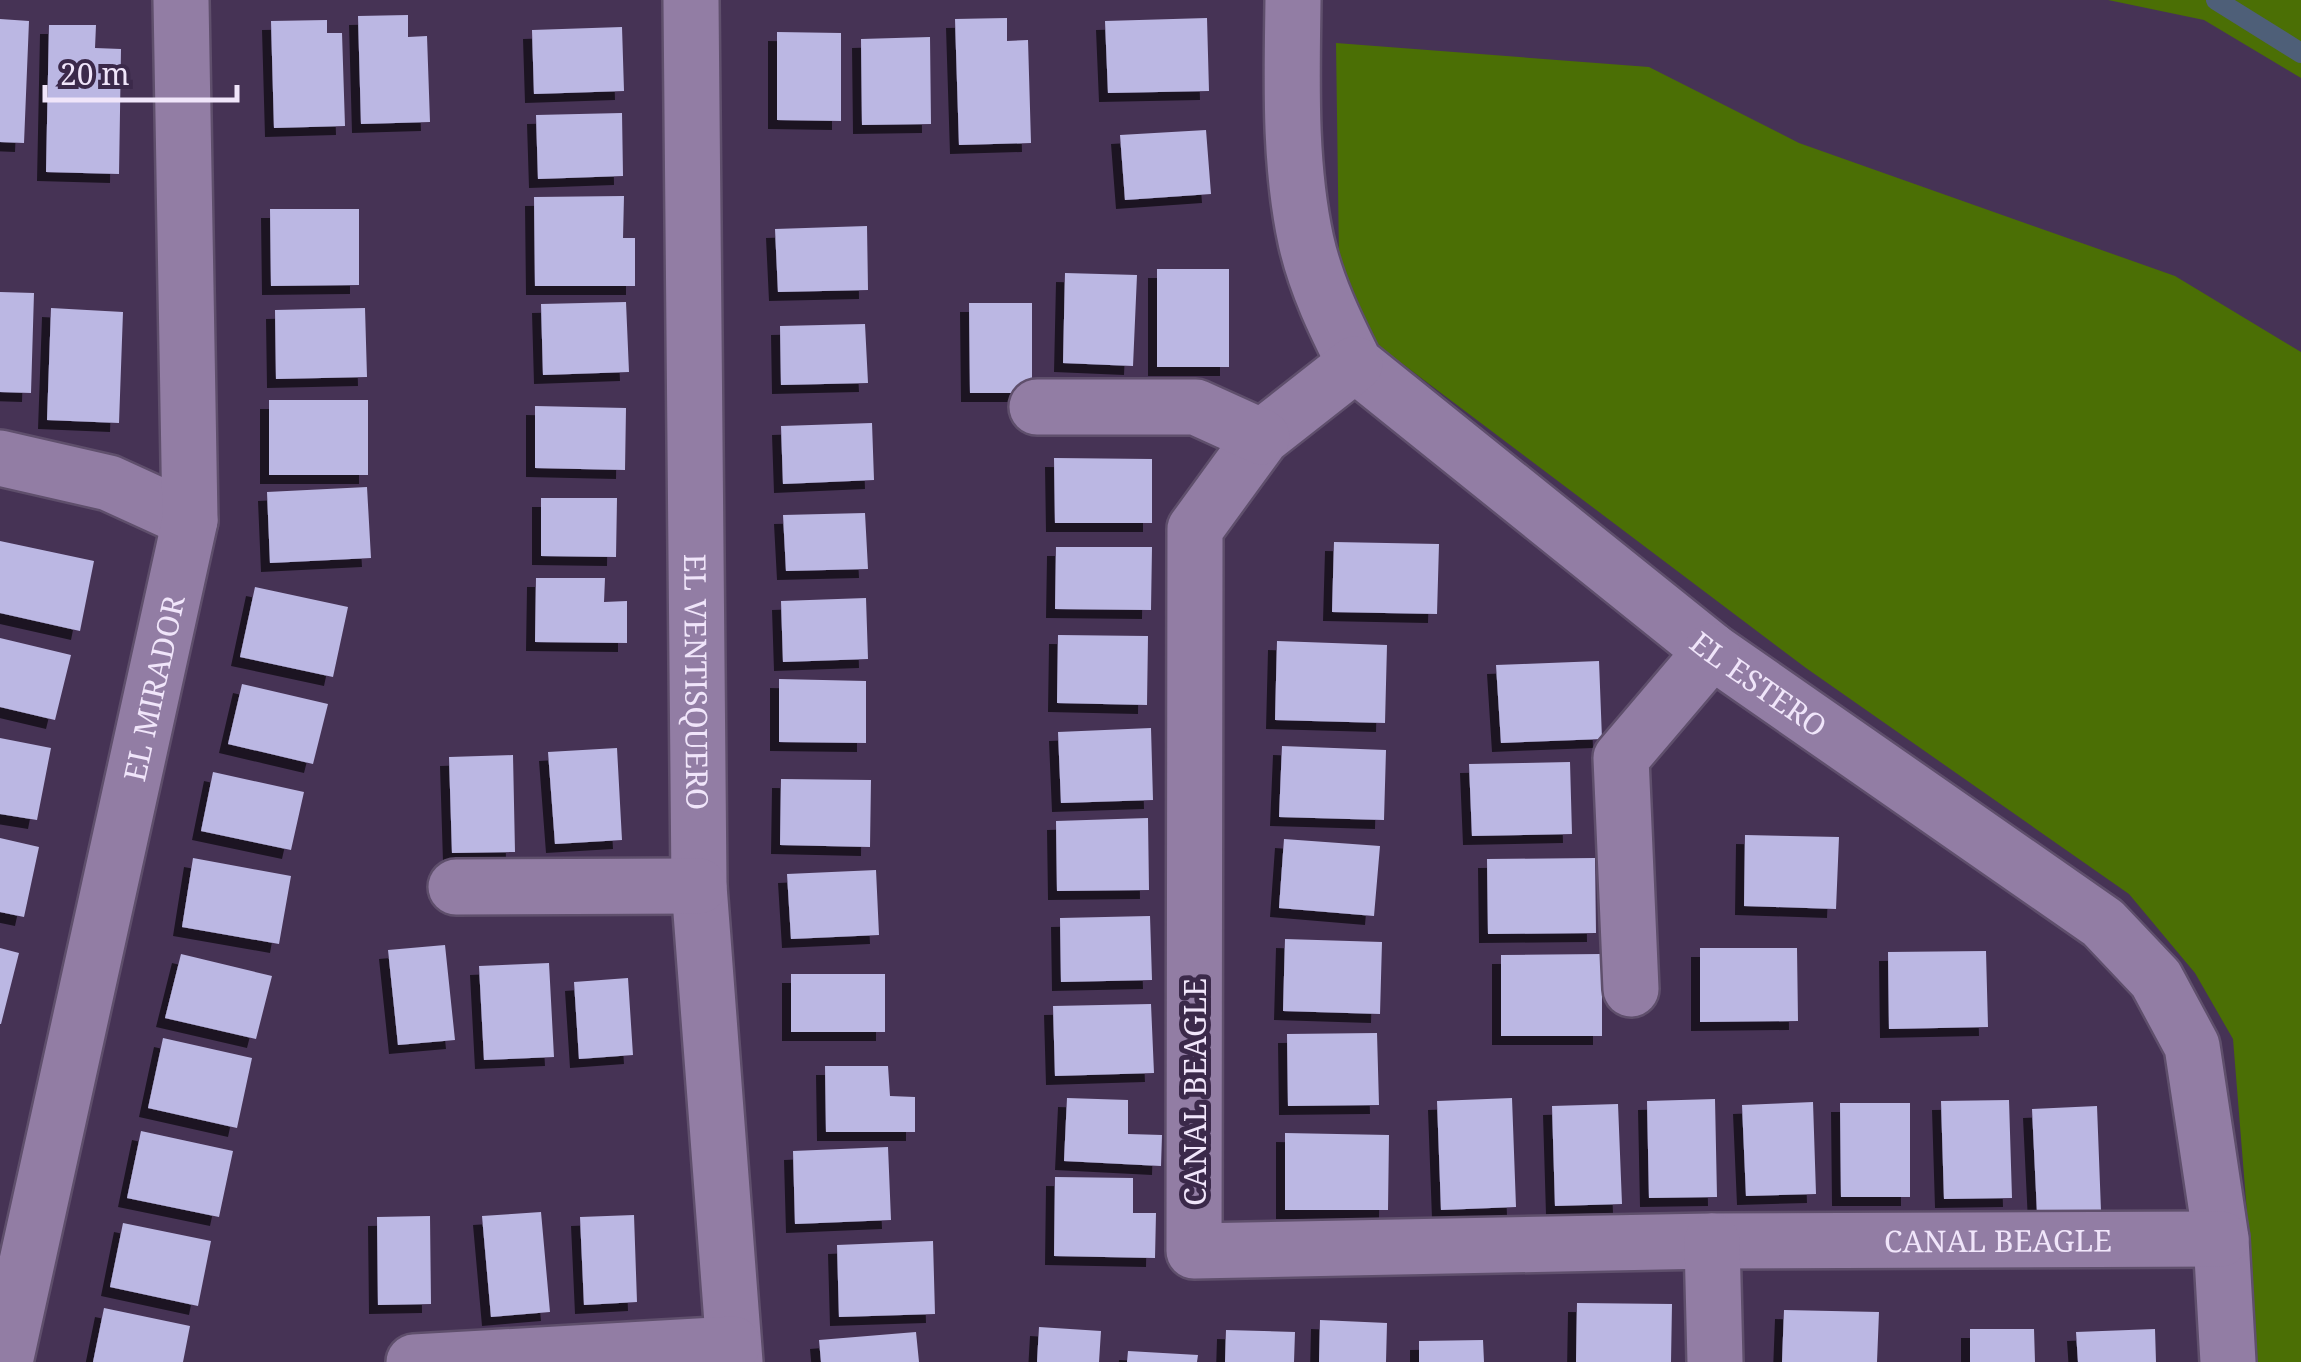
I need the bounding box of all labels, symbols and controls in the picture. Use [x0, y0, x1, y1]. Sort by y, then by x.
scale bar [45, 40, 238, 102]
text: 20 m [60, 53, 130, 94]
street label: EL VENTISQUERO [676, 553, 719, 810]
street label: EL MIRADOR [113, 591, 193, 785]
street label: EL ESTERO [1682, 621, 1836, 746]
street label: CANAL BEAGLE [1174, 978, 1215, 1206]
street label: CANAL BEAGLE [1884, 1219, 2112, 1261]

